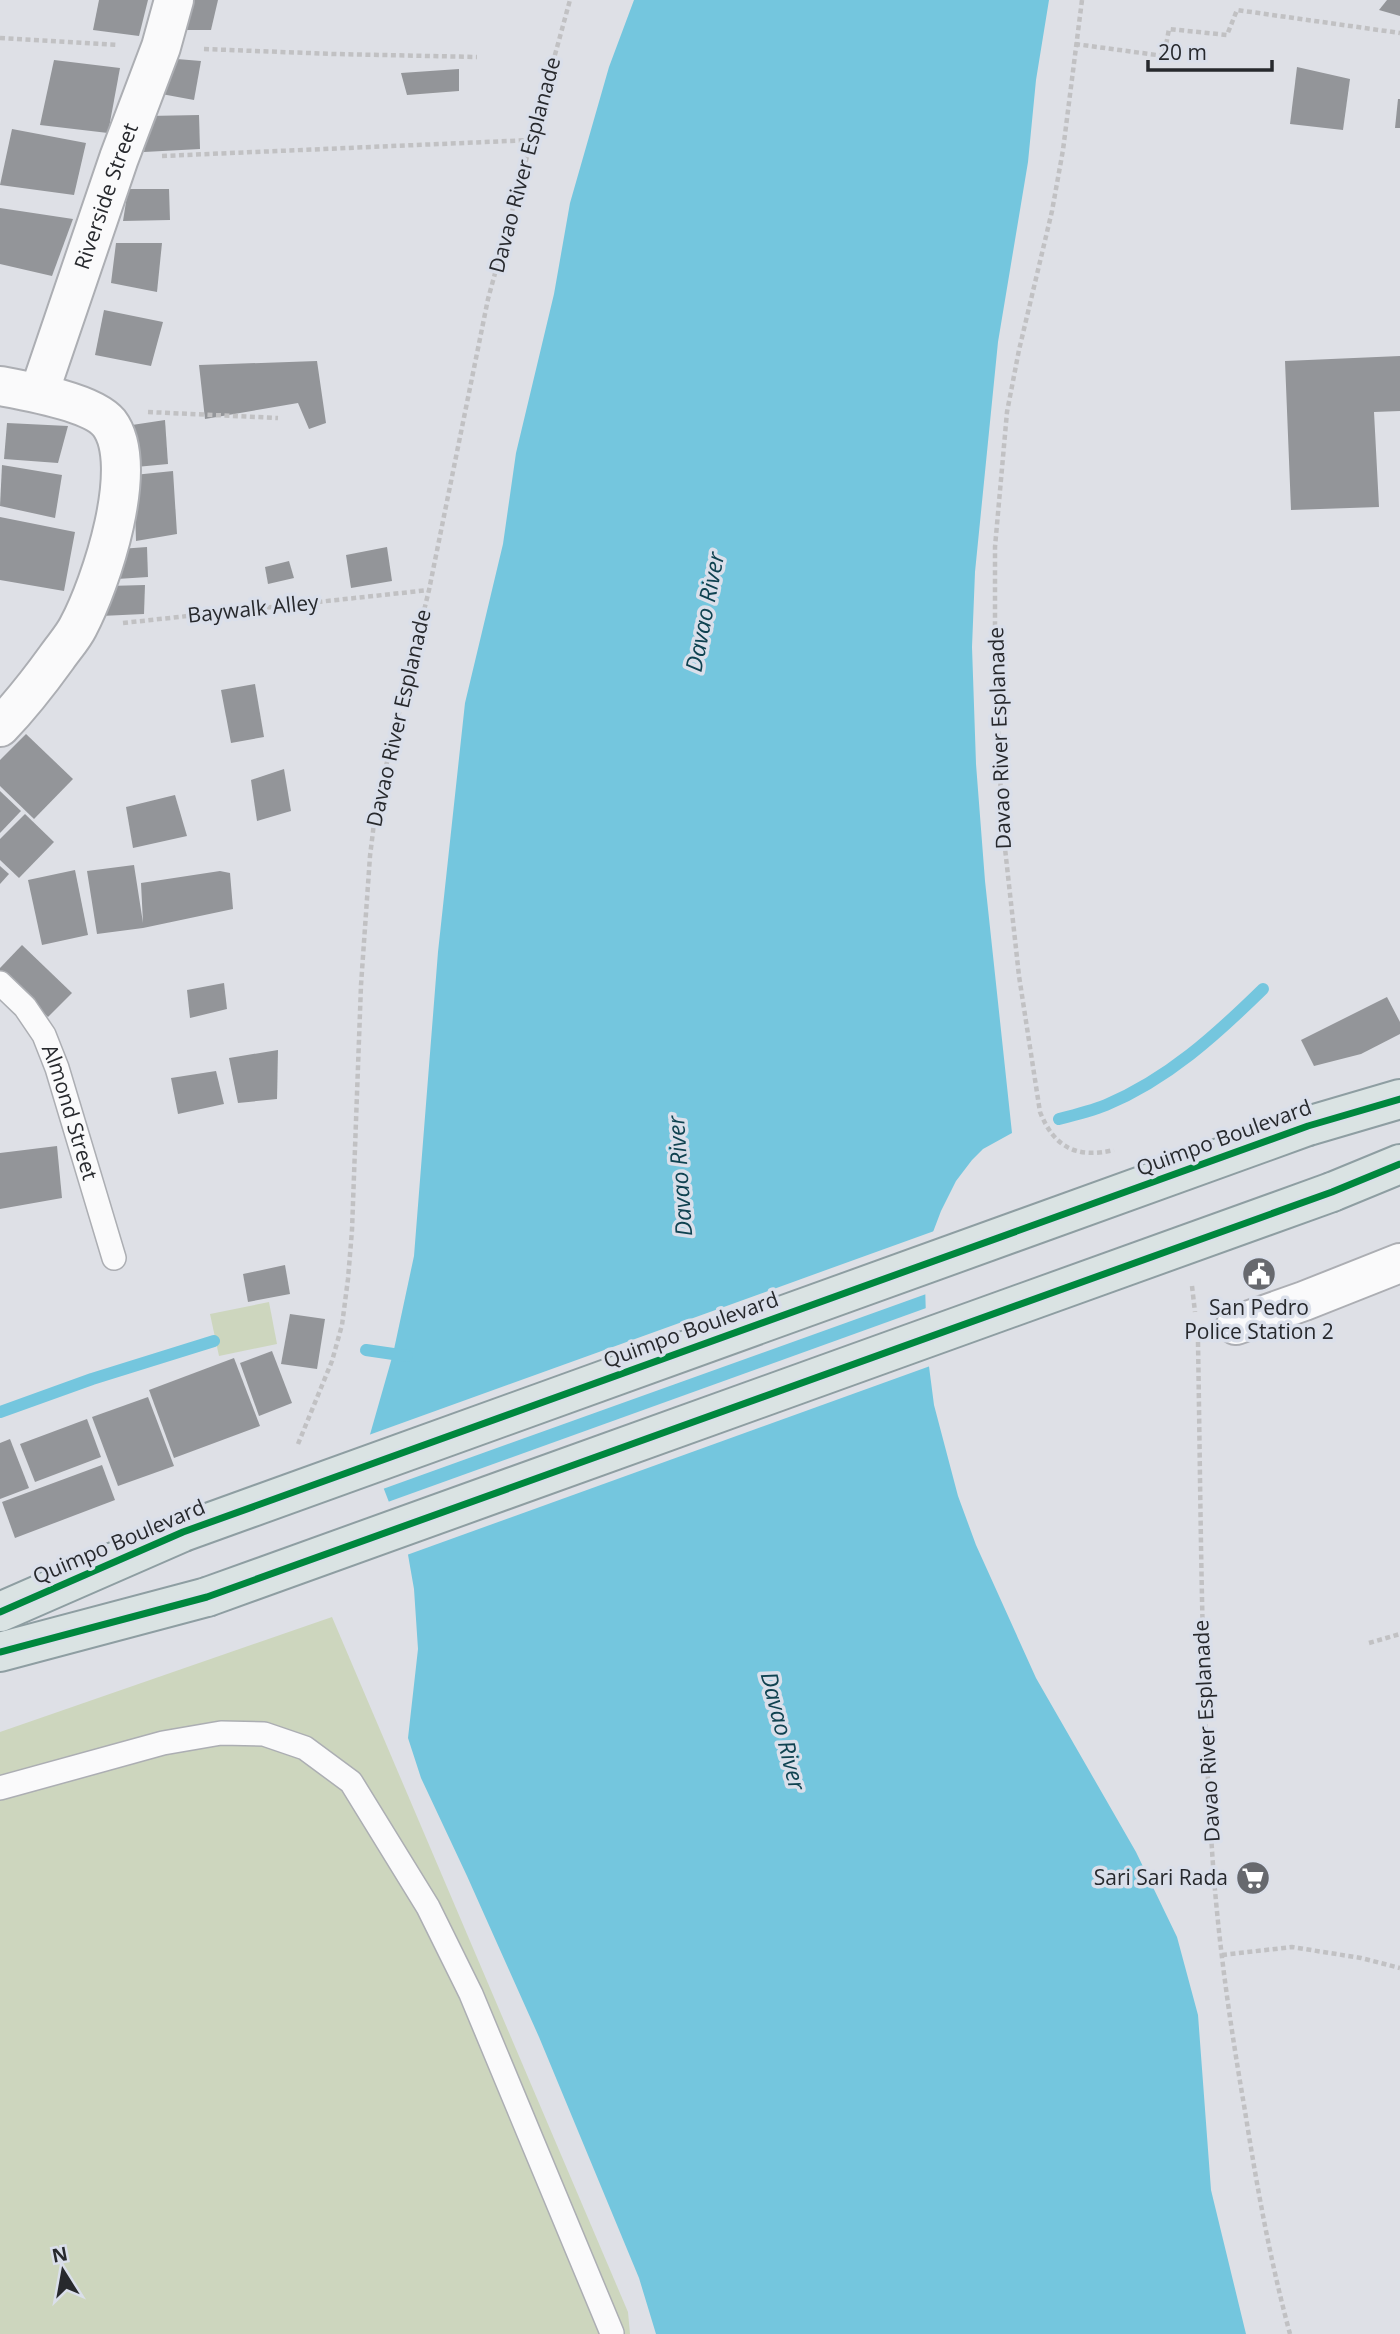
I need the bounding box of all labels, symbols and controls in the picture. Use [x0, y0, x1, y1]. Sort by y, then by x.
scale bar [1148, 28, 1272, 72]
text: 20 m [1158, 38, 1207, 66]
street label: Davao River Esplanade [482, 54, 566, 276]
street label: Riverside Street [67, 119, 144, 273]
water label: Davao River [677, 548, 731, 674]
street label: Baywalk Alley [186, 587, 320, 629]
street label: Davao River Esplanade [359, 606, 437, 829]
street label: Davao River Esplanade [981, 626, 1017, 850]
street label: Almond Street [36, 1040, 105, 1183]
street label: Quimpo Boulevard [1132, 1092, 1315, 1182]
water label: Davao River [659, 1114, 699, 1238]
public building icon: San Pedro Police Station 2 [1240, 1255, 1278, 1293]
street label: Quimpo Boulevard [599, 1284, 782, 1374]
place label: San Pedro Police Station 2 [1184, 1293, 1334, 1345]
street label: Quimpo Boulevard [28, 1492, 209, 1590]
street label: Davao River Esplanade [1186, 1619, 1226, 1843]
water label: Davao River [754, 1668, 814, 1794]
supermarket icon: Sari Sari Rada [1234, 1859, 1272, 1897]
place label: Sari Sari Rada [1094, 1863, 1228, 1891]
north arrow [28, 2236, 98, 2306]
text: N [50, 2240, 70, 2269]

